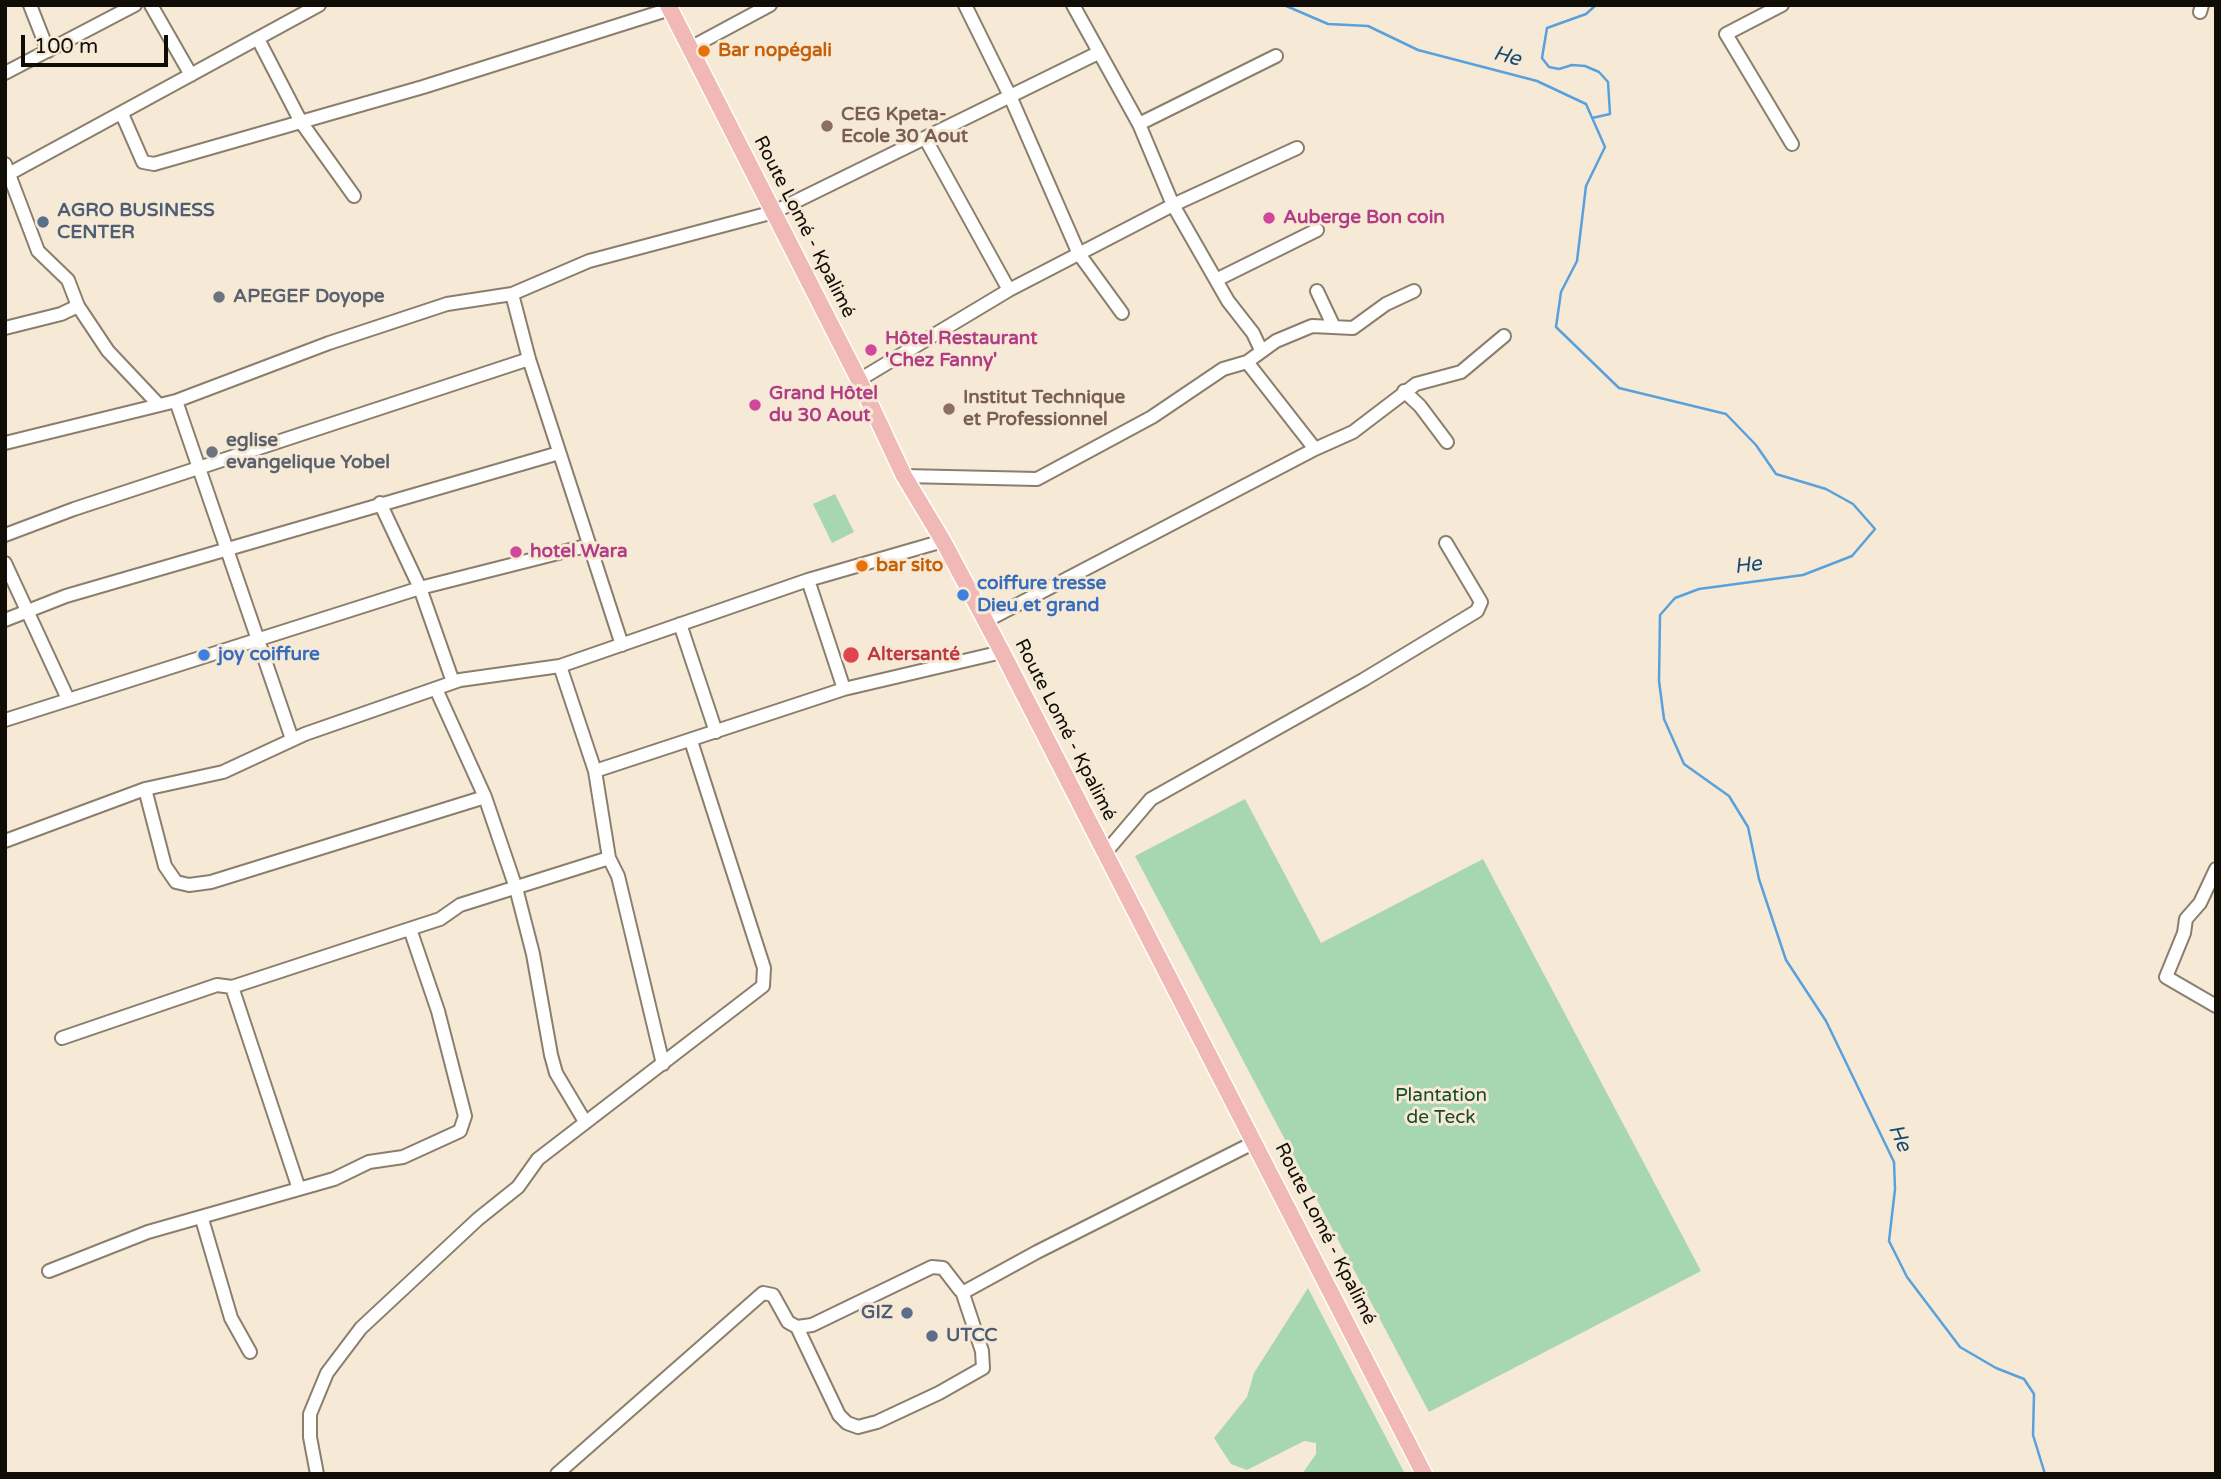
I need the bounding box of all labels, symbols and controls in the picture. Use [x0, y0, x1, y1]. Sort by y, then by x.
scale bar [24, 21, 172, 65]
text: 100 m [34, 34, 98, 59]
place label: Bar nopégali [718, 40, 832, 62]
water label: He [1490, 41, 1524, 73]
marker: Bar nopégali [696, 43, 712, 59]
place label: CEG Kpeta- Ecole 30 Aout [841, 104, 968, 148]
marker: CEG Kpeta- Ecole 30 Aout [819, 118, 835, 134]
street label: Route Lomé - Kpalimé [748, 132, 860, 322]
place label: AGRO BUSINESS CENTER [57, 200, 215, 244]
place label: Auberge Bon coin [1283, 207, 1445, 229]
marker: Auberge Bon coin [1261, 210, 1277, 226]
marker: AGRO BUSINESS CENTER [35, 214, 51, 230]
place label: APEGEF Doyope [233, 286, 385, 308]
marker: APEGEF Doyope [211, 289, 227, 305]
place label: Hôtel Restaurant 'Chez Fanny' [885, 328, 1037, 372]
marker: Hôtel Restaurant 'Chez Fanny' [863, 342, 879, 358]
place label: Grand Hôtel du 30 Aout [769, 383, 878, 427]
place label: Institut Technique et Professionnel [963, 387, 1125, 431]
marker: Grand Hôtel du 30 Aout [747, 397, 763, 413]
marker: Institut Technique et Professionnel [941, 401, 957, 417]
place label: eglise evangelique Yobel [226, 430, 390, 474]
marker: eglise evangelique Yobel [204, 444, 220, 460]
place label: hotel Wara [530, 541, 628, 563]
marker: hotel Wara [508, 544, 524, 560]
water label: He [1733, 552, 1763, 580]
place label: bar sito [876, 555, 943, 577]
marker: bar sito [854, 558, 870, 574]
place label: coiffure tresse Dieu et grand [977, 573, 1106, 617]
marker: coiffure tresse Dieu et grand [955, 587, 971, 603]
street label: Route Lomé - Kpalimé [1009, 635, 1121, 825]
place label: joy coiffure [218, 644, 320, 666]
place label: Altersanté [867, 644, 960, 666]
marker: Altersanté [841, 645, 861, 665]
marker: joy coiffure [196, 647, 212, 663]
park label: Plantation de Teck [1395, 1085, 1487, 1129]
water label: He [1882, 1120, 1916, 1156]
street label: Route Lomé - Kpalimé [1269, 1139, 1381, 1329]
place label: GIZ [861, 1302, 893, 1324]
marker: GIZ [899, 1305, 915, 1321]
place label: UTCC [946, 1325, 998, 1347]
marker: UTCC [924, 1328, 940, 1344]

